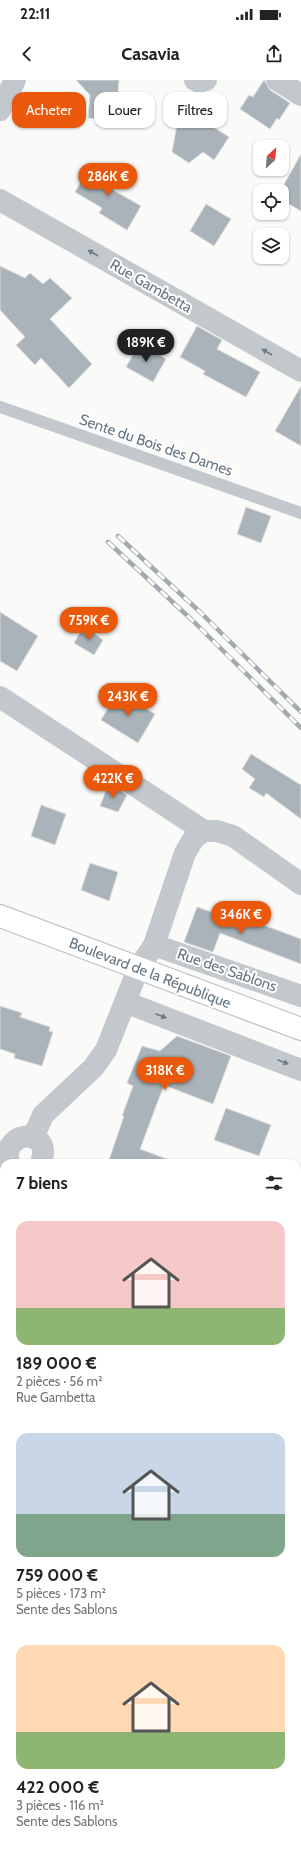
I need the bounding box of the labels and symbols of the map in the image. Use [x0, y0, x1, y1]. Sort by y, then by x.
north arrow [253, 140, 289, 176]
pin: 286K € [75, 163, 141, 197]
one-way arrow [87, 250, 99, 257]
street label: Rue Gambetta [107, 255, 196, 317]
pin: 189K € [113, 329, 179, 363]
one-way arrow [261, 349, 273, 356]
street label: Sente du Bois des Dames [77, 410, 235, 480]
pin: 759K € [56, 607, 122, 641]
pin: 243K € [95, 683, 161, 717]
pin: 422K € [80, 765, 146, 799]
pin: 346K € [208, 901, 274, 935]
street label: Boulevard de la République [66, 934, 234, 1012]
street label: Rue des Sablons [175, 945, 279, 995]
one-way arrow [156, 1013, 168, 1019]
pin: 318K € [132, 1057, 198, 1091]
one-way arrow [277, 1060, 289, 1066]

